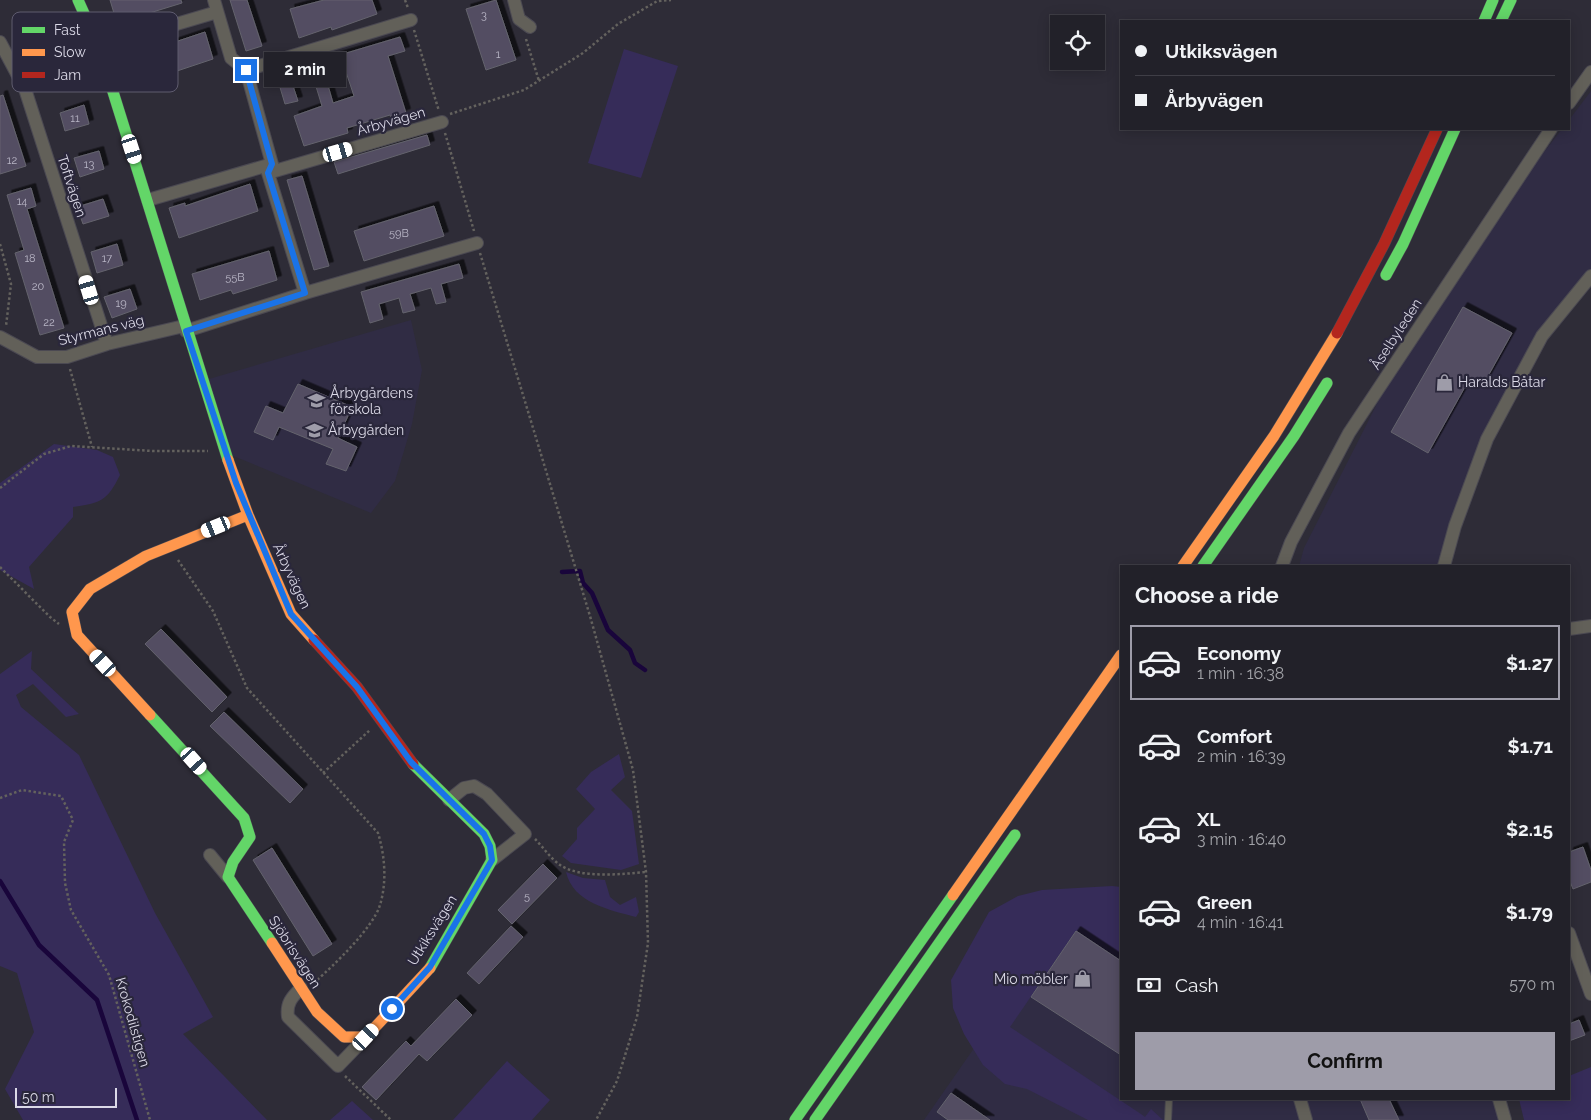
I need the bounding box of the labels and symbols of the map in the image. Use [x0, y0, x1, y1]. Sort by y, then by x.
house number: 3 [481, 9, 487, 22]
legend [12, 12, 178, 92]
text: Fast [54, 22, 81, 38]
text: Slow [54, 44, 86, 60]
house number: 1 [496, 48, 501, 61]
callout: 2 min [264, 52, 346, 88]
route end [235, 59, 257, 81]
text: Jam [54, 67, 81, 83]
street label: Årbyvägen [355, 103, 427, 138]
house number: 11 [70, 112, 80, 125]
car [120, 132, 143, 166]
car [321, 141, 354, 163]
street label: Toftvägen [54, 153, 90, 219]
house number: 12 [7, 154, 17, 167]
house number: 13 [84, 158, 94, 171]
house number: 14 [17, 195, 27, 208]
house number: 59B [389, 227, 409, 240]
house number: 18 [24, 252, 36, 265]
house number: 17 [102, 252, 112, 265]
house number: 55B [225, 271, 245, 284]
car [77, 273, 100, 307]
house number: 20 [32, 280, 44, 293]
street label: Åselbyleden [1366, 295, 1425, 372]
house number: 19 [115, 297, 127, 310]
street label: Styrmans väg [56, 312, 146, 348]
house number: 22 [43, 316, 55, 329]
shop icon: Haralds Båtar [1434, 372, 1454, 392]
place label: Haralds Båtar [1458, 374, 1545, 390]
place label: Årbygårdens förskola [330, 384, 413, 417]
school or university icon: Årbygårdens förskola [306, 391, 326, 411]
school or university icon: Årbygården [304, 420, 324, 440]
place label: Årbygården [328, 421, 404, 438]
car [199, 514, 232, 540]
street label: Årbyvägen [270, 540, 315, 611]
car [87, 647, 118, 679]
car [178, 745, 209, 777]
house number: 5 [524, 890, 530, 903]
street label: Utkiksvägen [404, 892, 460, 968]
street label: Sjöbrisvägen [266, 913, 324, 991]
shop icon: Mio möbler [1072, 969, 1092, 989]
place label: Mio möbler [994, 971, 1068, 987]
street label: Krokodilstigen [113, 975, 153, 1069]
route start [381, 998, 403, 1020]
car [350, 1021, 381, 1053]
scale bar [15, 1085, 118, 1108]

